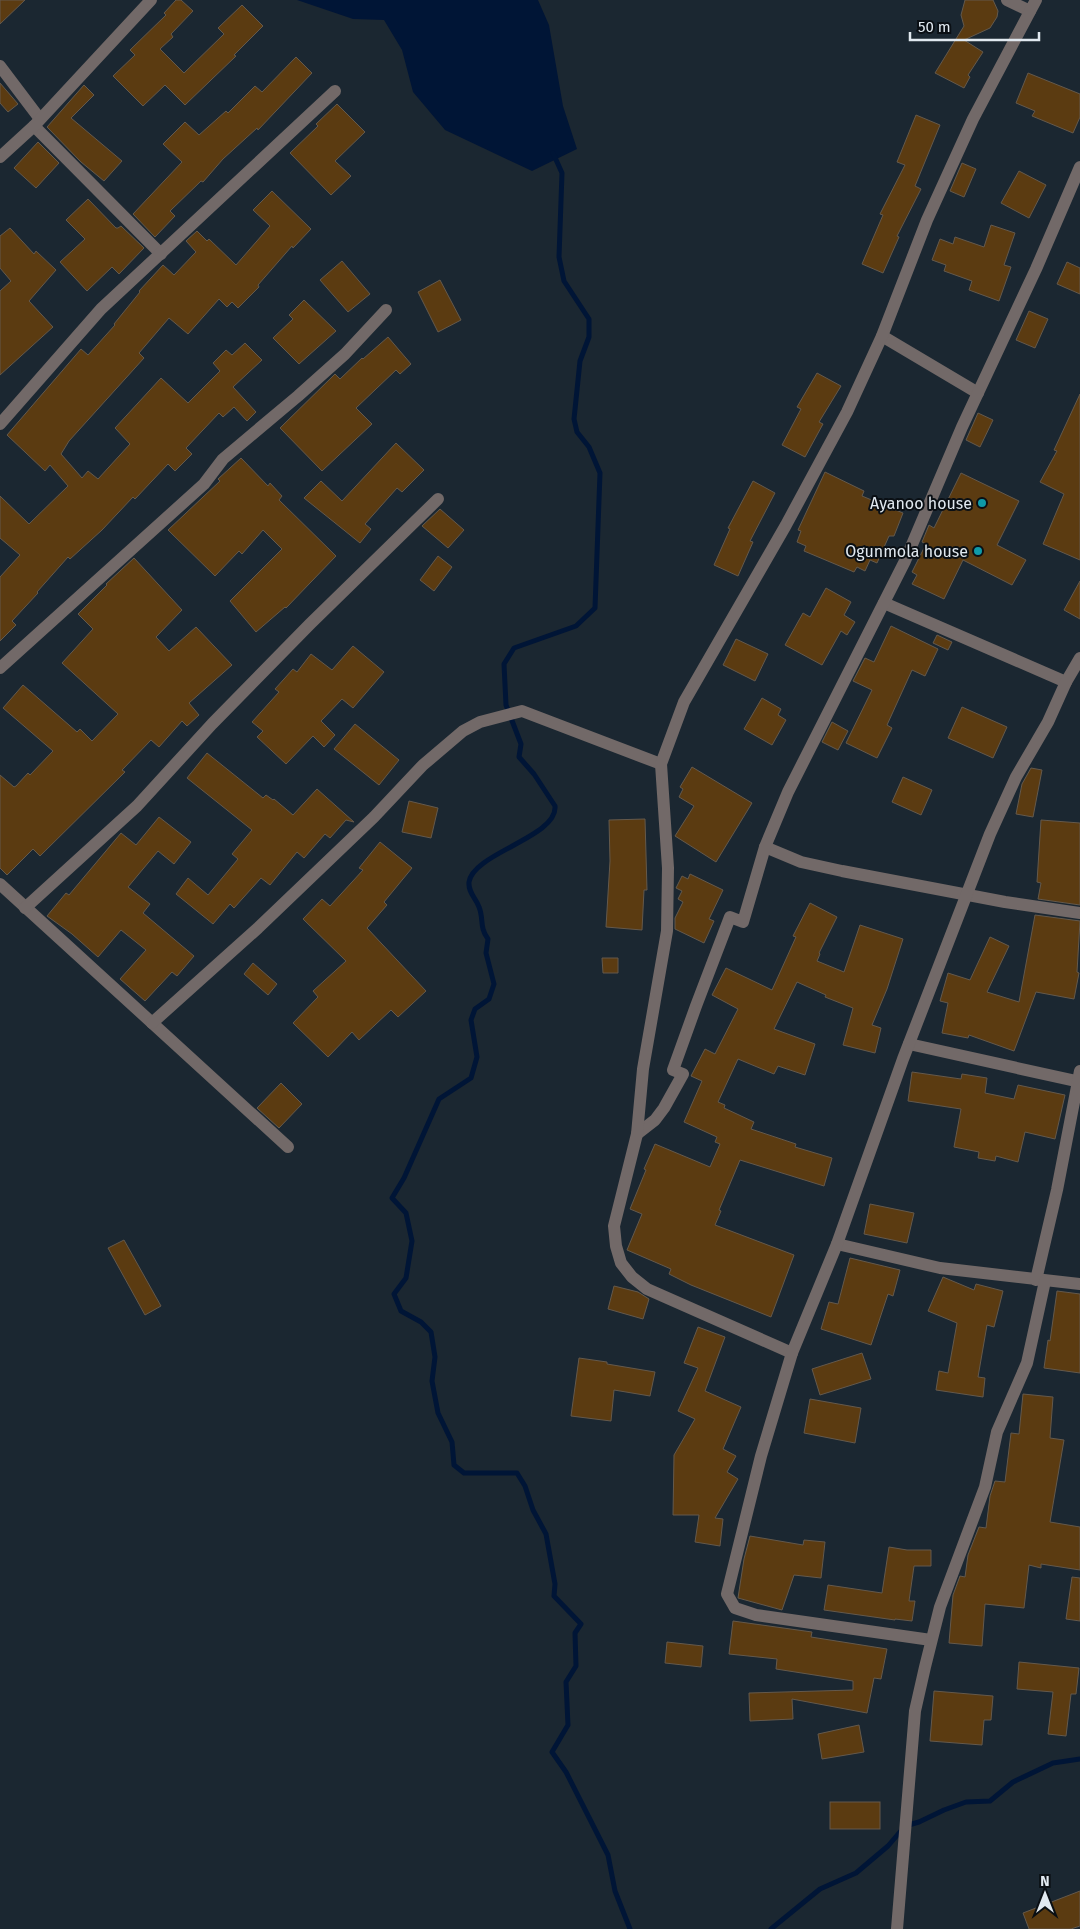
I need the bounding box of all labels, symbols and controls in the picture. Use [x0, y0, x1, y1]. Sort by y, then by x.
scale bar [910, 10, 1039, 42]
text: 50 m [918, 18, 951, 36]
place label: Ayanoo house [870, 494, 972, 513]
marker: Ayanoo house [976, 497, 988, 509]
place label: Ogunmola house [845, 542, 968, 561]
marker: Ogunmola house [972, 545, 984, 557]
north arrow [1020, 1869, 1070, 1919]
text: N [1040, 1873, 1050, 1890]

